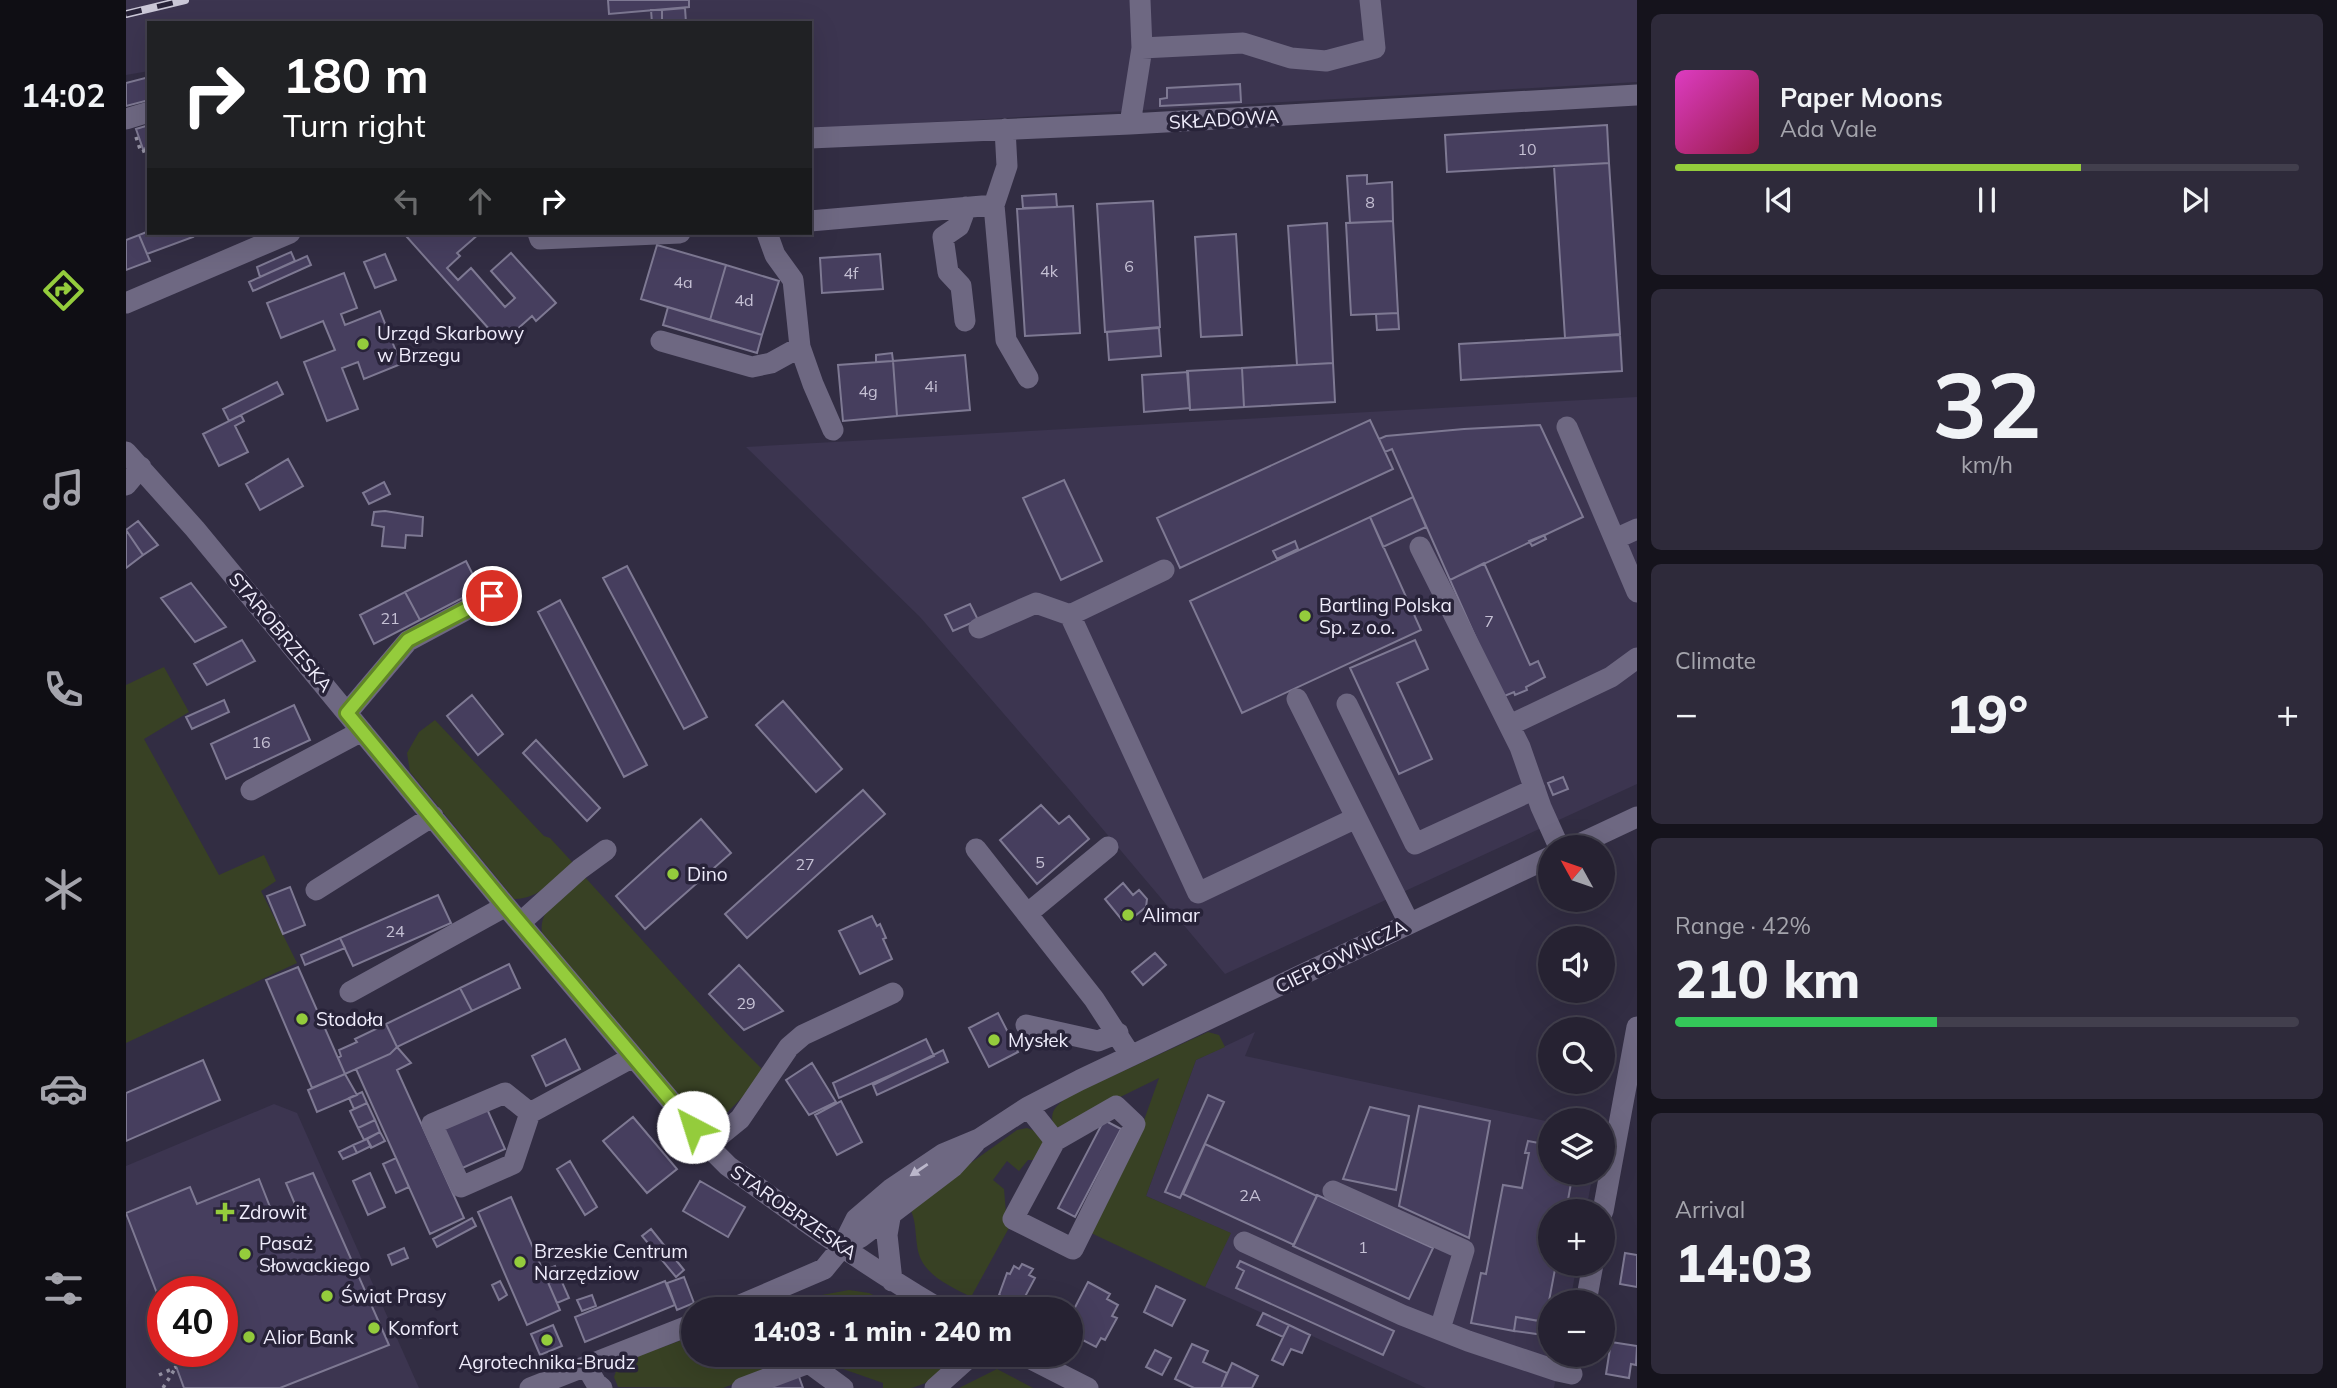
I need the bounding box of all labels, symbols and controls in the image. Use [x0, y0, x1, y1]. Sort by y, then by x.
text: 180 m [283, 44, 429, 105]
icon: right [168, 49, 259, 140]
text: 14:02 [21, 75, 105, 115]
text: Paper Moons [1780, 81, 1943, 114]
street label: SKŁADOWA [1168, 104, 1280, 134]
text: Turn right [283, 105, 426, 145]
text: Ada Vale [1780, 114, 1877, 143]
house number: 10 [1517, 139, 1537, 159]
icon: previous [1760, 181, 1798, 219]
icon: pause [1968, 181, 2006, 219]
icon: next [2176, 181, 2214, 219]
icon: left [388, 182, 426, 220]
icon: ahead [461, 182, 499, 220]
icon: right [534, 182, 572, 220]
house number: 8 [1365, 192, 1375, 212]
house number: 6 [1124, 256, 1134, 276]
house number: 4k [1040, 261, 1059, 281]
house number: 4f [843, 263, 859, 283]
icon: directions [39, 266, 88, 315]
house number: 4a [673, 272, 693, 292]
house number: 4d [734, 290, 754, 310]
place label: Urząd Skarbowy w Brzegu [377, 321, 524, 367]
marker: Urząd Skarbowy w Brzegu [355, 336, 371, 352]
text: 32 [1932, 347, 2042, 461]
house number: 4i [924, 376, 938, 396]
house number: 4g [858, 381, 878, 401]
text: km/h [1961, 450, 2013, 479]
icon: music [39, 465, 88, 514]
pin [462, 566, 522, 626]
street label: STAROBRZESKA [224, 567, 338, 697]
icon: arrive [473, 577, 511, 615]
place label: Bartling Polska Sp. z o.o. [1319, 593, 1452, 639]
house number: 21 [380, 608, 400, 628]
marker: Bartling Polska Sp. z o.o. [1297, 608, 1313, 624]
house number: 7 [1484, 611, 1494, 631]
text: Climate [1675, 646, 1756, 675]
icon: phone [39, 665, 88, 714]
text: 19° [1946, 681, 2028, 746]
text: − [1675, 689, 1698, 737]
text: + [2276, 689, 2299, 737]
house number: 16 [251, 732, 271, 752]
north arrow [1538, 835, 1615, 912]
map controls [1538, 835, 1615, 1367]
house number: 5 [1035, 852, 1045, 872]
house number: 27 [795, 854, 815, 874]
place label: Dino [687, 862, 728, 886]
icon: climate [39, 865, 88, 914]
marker: Dino [665, 866, 681, 882]
place label: Alimar [1142, 903, 1200, 927]
marker: Alimar [1120, 907, 1136, 923]
text: Range · 42% [1675, 911, 1811, 940]
street label: CIEPŁOWNICZA [1271, 914, 1411, 998]
house number: 24 [385, 921, 405, 941]
button: sound [1538, 926, 1615, 1003]
text: 210 km [1675, 946, 1860, 1011]
house number: 29 [736, 993, 756, 1013]
place label: Stodoła [316, 1007, 383, 1031]
marker: Stodoła [294, 1011, 310, 1027]
button: search [1538, 1017, 1615, 1094]
place label: Mysłek [1008, 1028, 1068, 1052]
marker: Mysłek [986, 1032, 1002, 1048]
icon: car [39, 1064, 88, 1113]
position arrow [656, 1090, 730, 1164]
button: layers [1538, 1108, 1615, 1185]
street label: STAROBRZESKA [726, 1159, 862, 1265]
one-way arrow [910, 1163, 928, 1177]
house number: 2A [1239, 1185, 1261, 1205]
text: Arrival [1675, 1195, 1745, 1224]
button: + [1538, 1199, 1615, 1276]
place label: Zdrowit [239, 1200, 307, 1224]
marker: Zdrowit [217, 1204, 233, 1220]
text: 14:03 [1675, 1230, 1813, 1295]
place label: Pasaż Słowackiego [259, 1231, 370, 1277]
house number: 1 [1358, 1237, 1368, 1257]
place label: Brzeskie Centrum Narzędziow [534, 1239, 688, 1285]
marker: Pasaż Słowackiego [237, 1246, 253, 1262]
marker: Brzeskie Centrum Narzędziow [512, 1254, 528, 1270]
icon: filters [39, 1264, 88, 1313]
speed limit sign: 40 [147, 1276, 238, 1367]
place label: Świat Prasy [341, 1284, 446, 1308]
marker: Świat Prasy [319, 1288, 335, 1304]
button: − [1538, 1290, 1615, 1367]
text: 14:03 · 1 min · 240 m [752, 1315, 1012, 1348]
place label: Komfort [388, 1316, 459, 1340]
marker: Komfort [366, 1320, 382, 1336]
place label: Alior Bank [263, 1325, 354, 1349]
marker: Alior Bank [241, 1329, 257, 1345]
marker: Agrotechnika-Brudz [539, 1332, 555, 1348]
place label: Agrotechnika-Brudz [458, 1350, 636, 1374]

